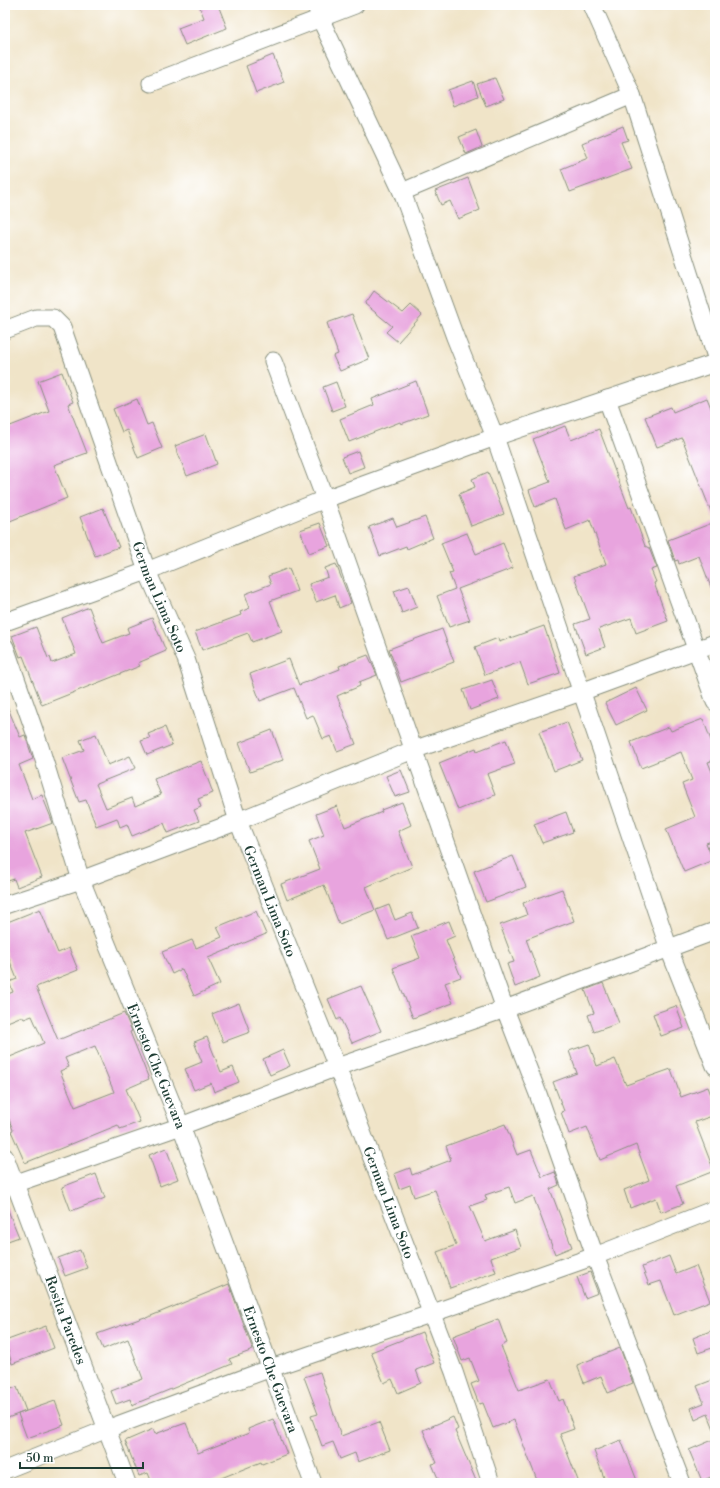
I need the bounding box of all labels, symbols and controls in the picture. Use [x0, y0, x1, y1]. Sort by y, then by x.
street label: German Lima Soto [127, 539, 190, 656]
street label: German Lima Soto [239, 843, 300, 960]
street label: Ernesto Che Guevara [122, 1001, 190, 1133]
street label: German Lima Soto [358, 1144, 418, 1262]
street label: Rosita Paredes [40, 1273, 90, 1367]
street label: Ernesto Che Guevara [238, 1304, 302, 1436]
scale bar [20, 1444, 143, 1470]
text: 50 m [26, 1451, 54, 1466]

